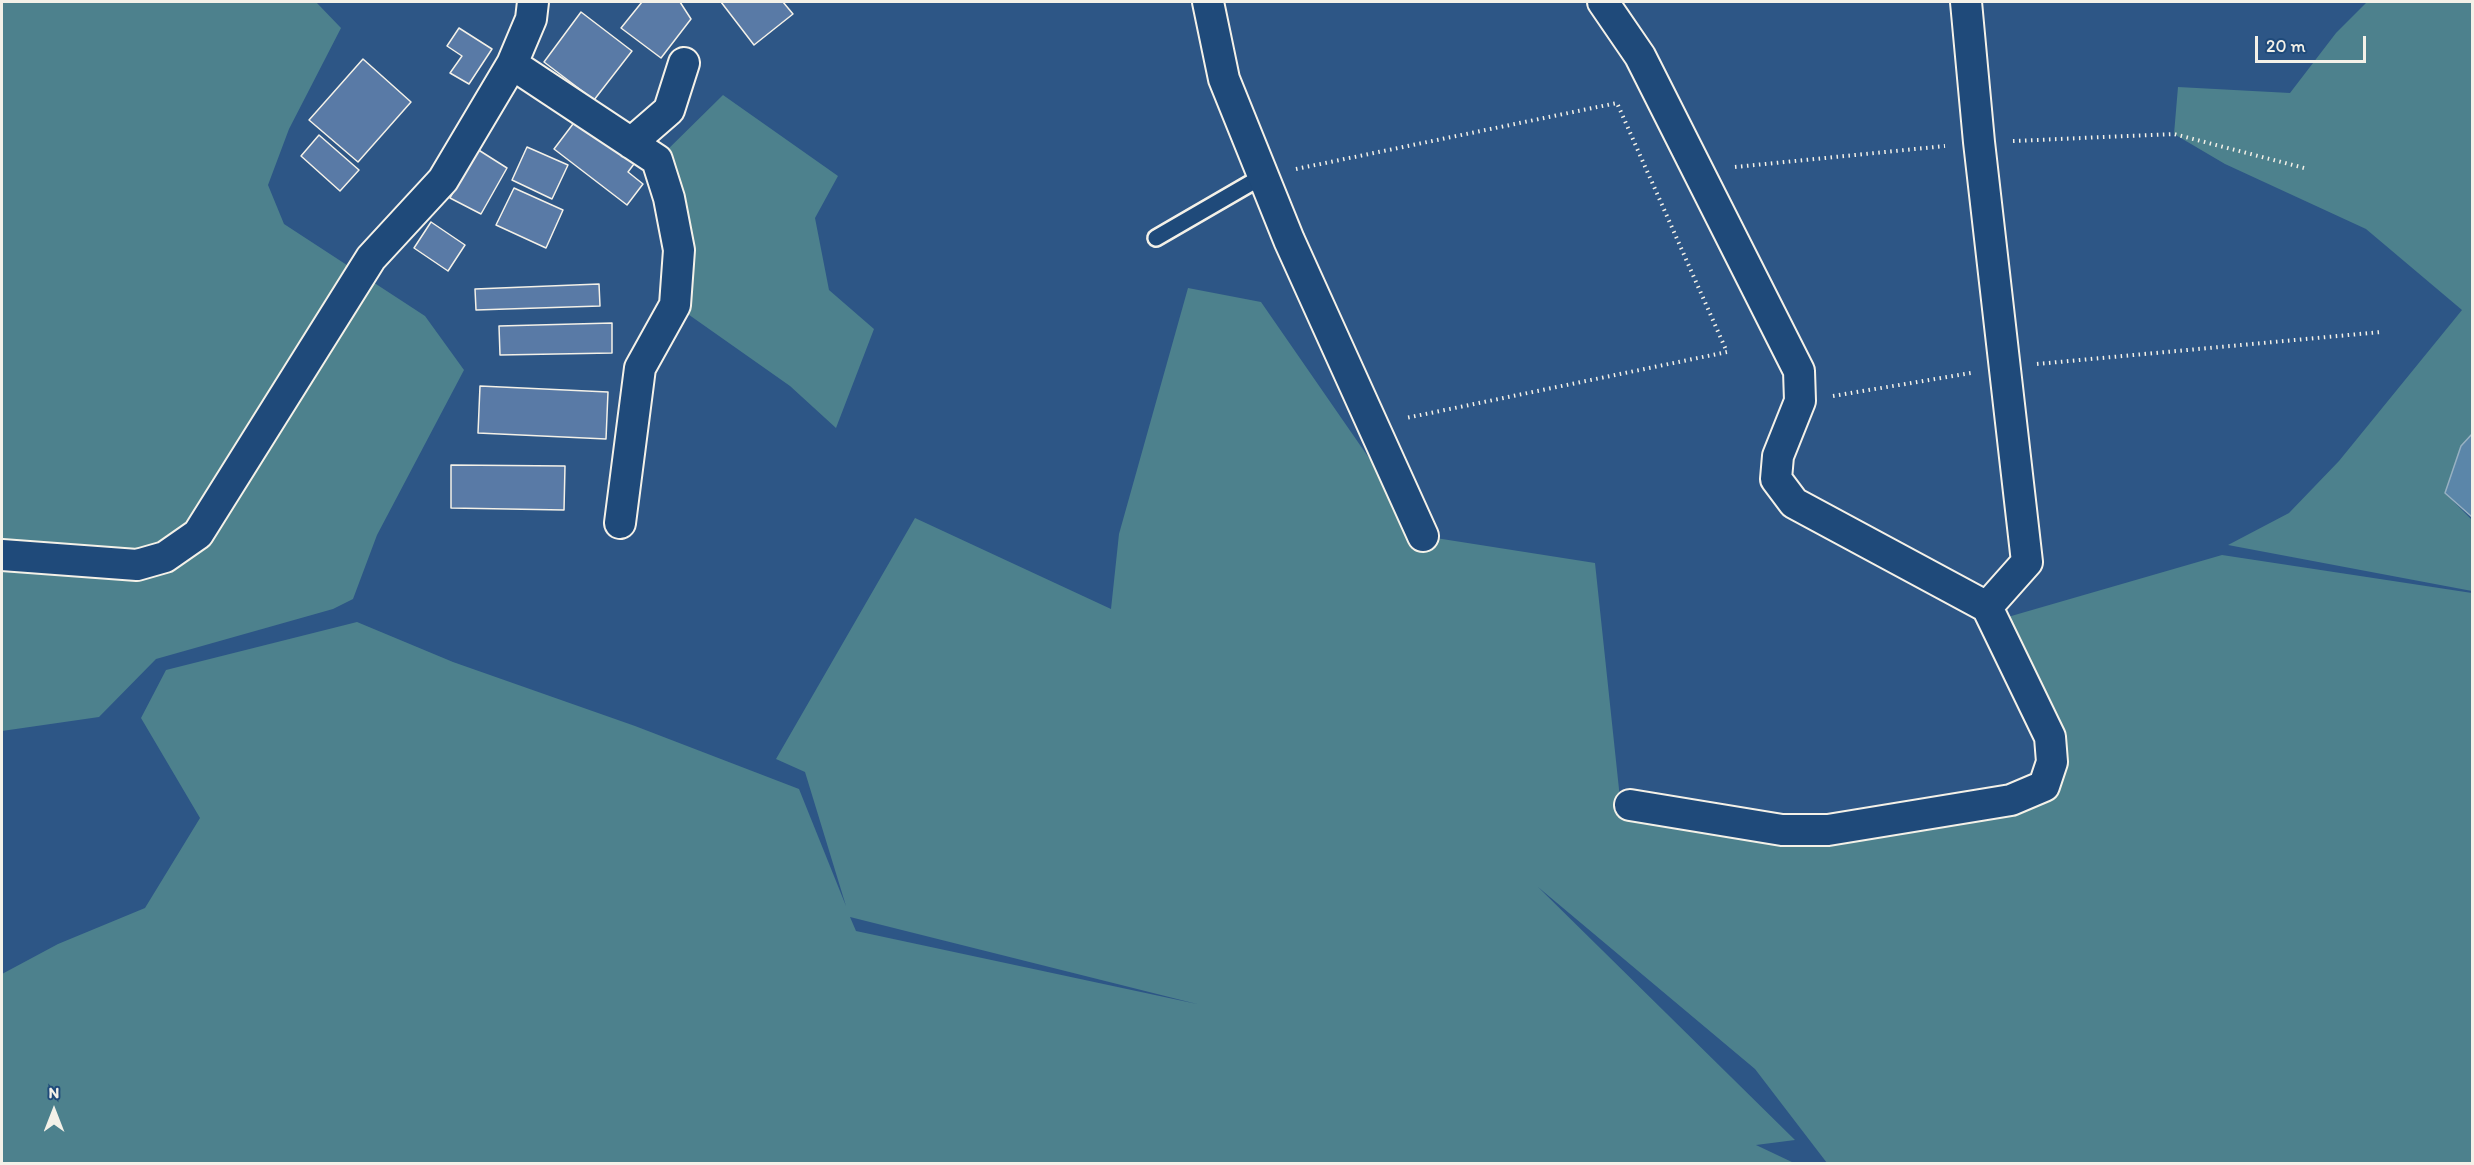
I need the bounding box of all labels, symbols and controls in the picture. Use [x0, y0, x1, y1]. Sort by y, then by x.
scale bar [2258, 24, 2369, 62]
text: 20 m [2266, 35, 2306, 57]
north arrow [24, 1081, 84, 1141]
text: N [49, 1083, 59, 1102]

